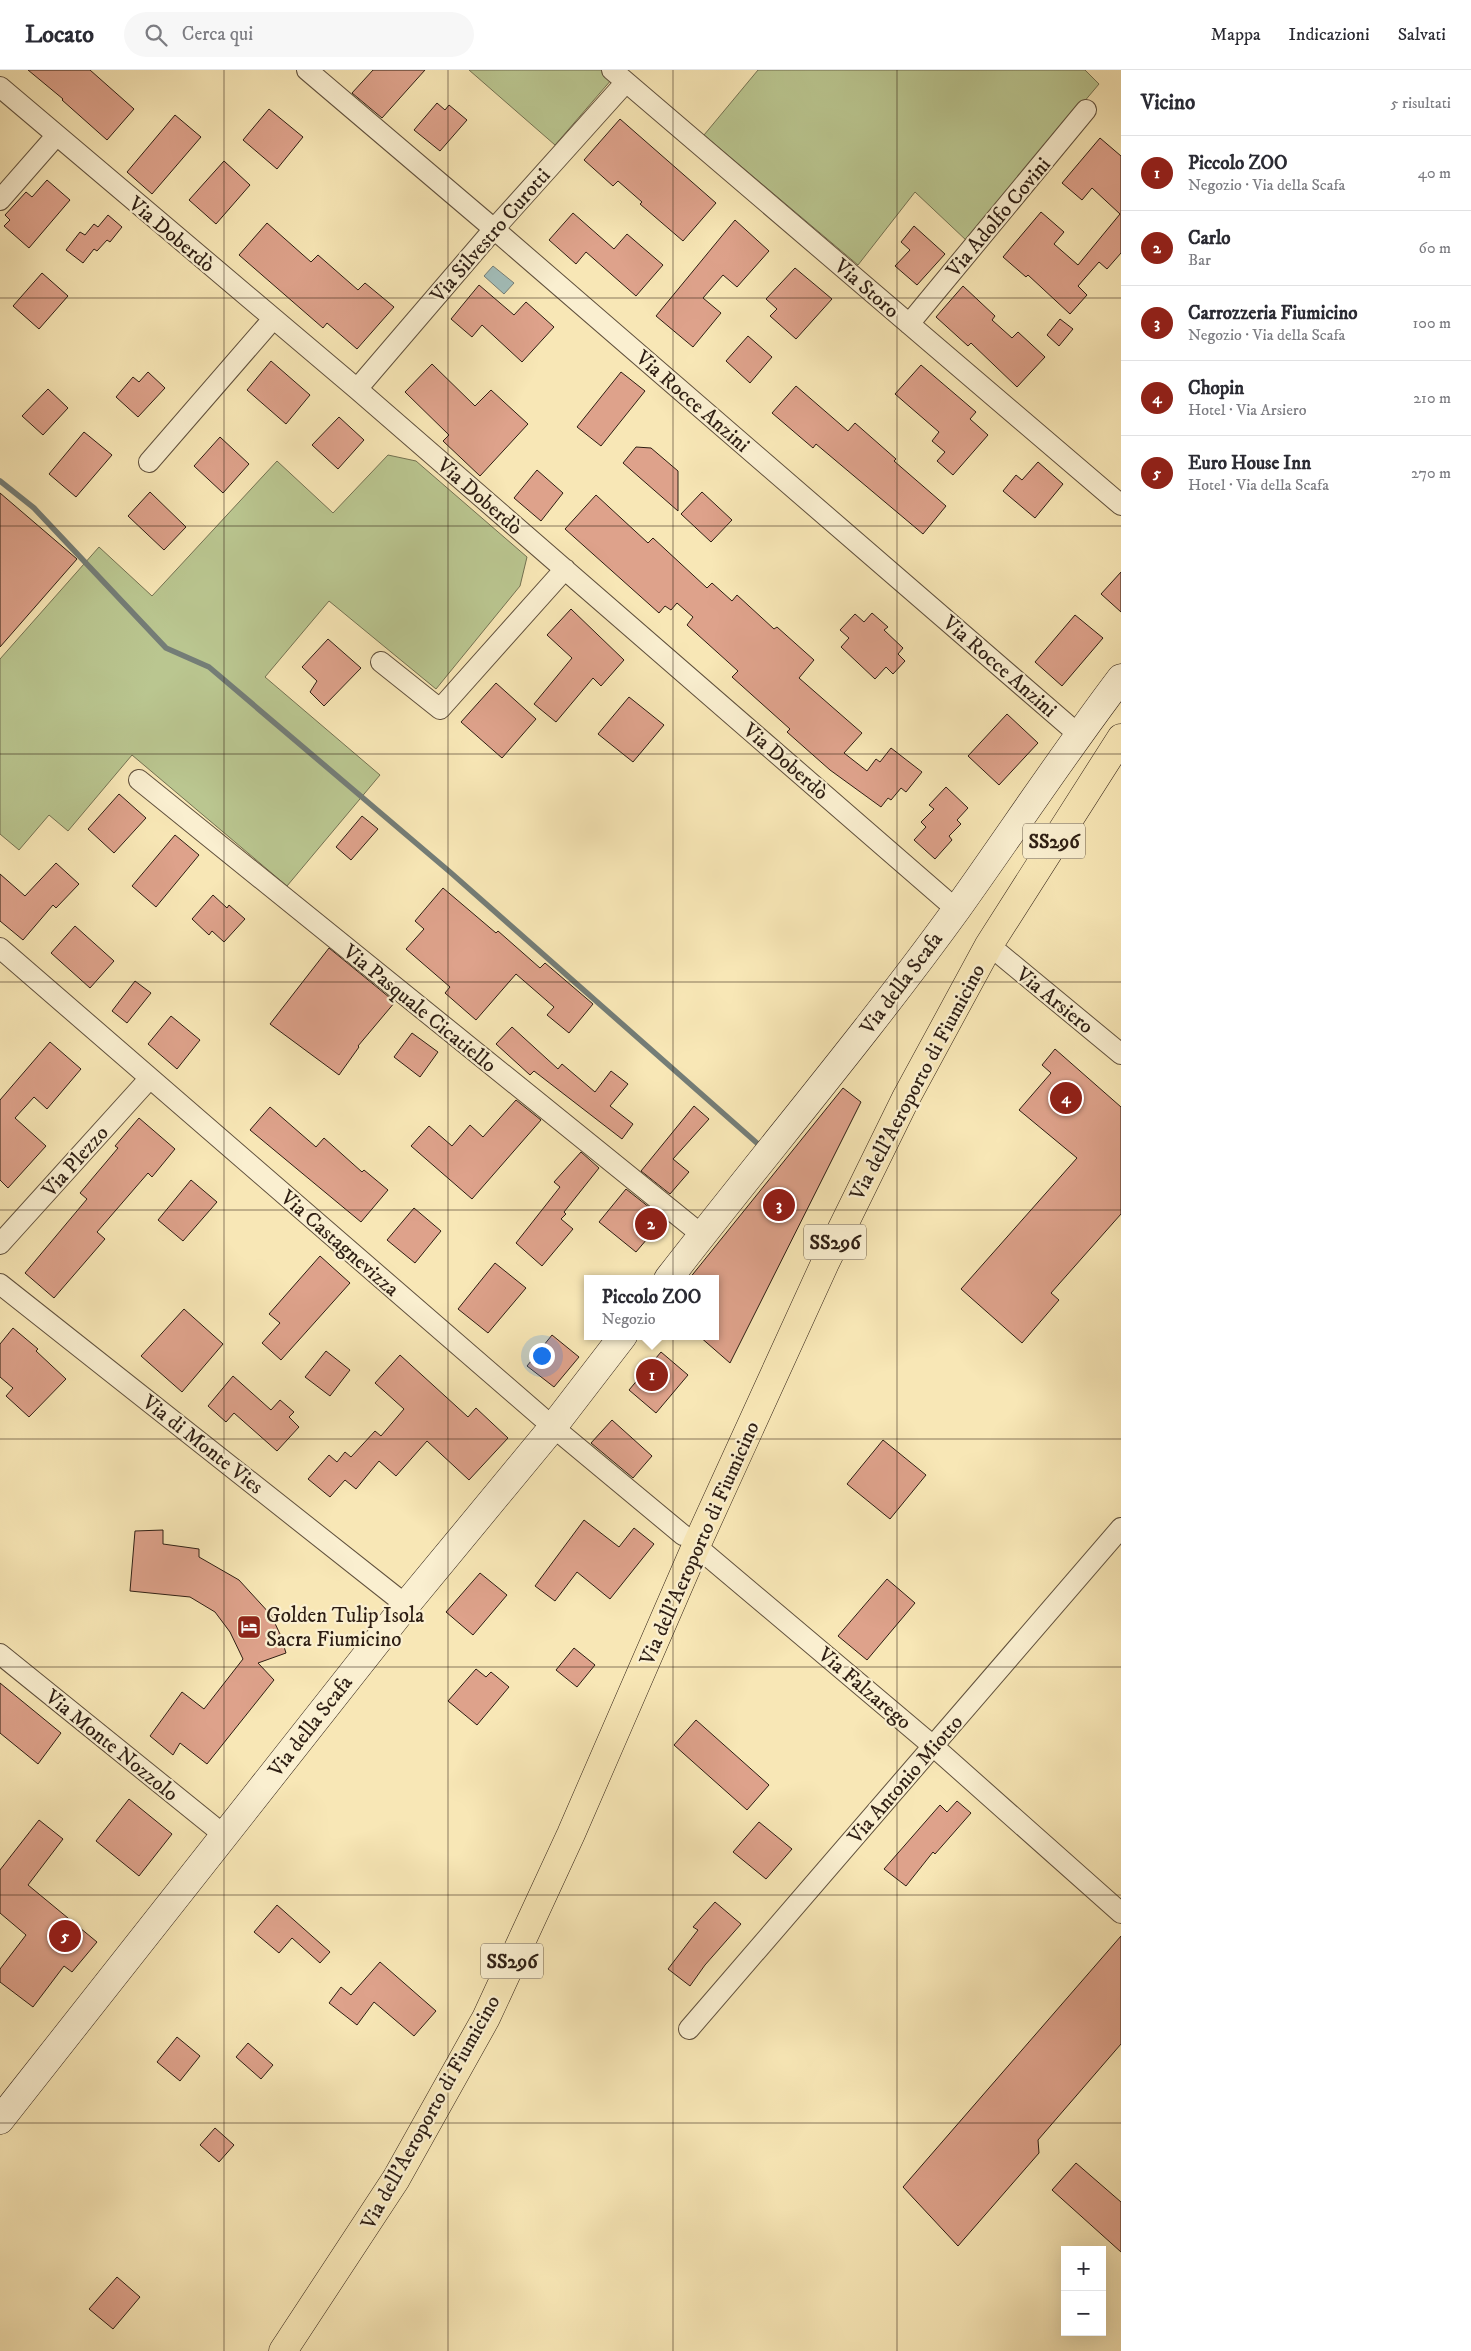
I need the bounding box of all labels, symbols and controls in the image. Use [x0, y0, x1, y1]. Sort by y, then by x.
search box [124, 12, 474, 57]
text: Locato [25, 20, 94, 50]
icon: search [142, 21, 170, 49]
text: Cerca qui [182, 23, 253, 46]
text: Mappa [1211, 24, 1261, 46]
text: Indicazioni [1289, 24, 1370, 46]
text: Salvati [1398, 24, 1446, 46]
text: Vicino [1141, 90, 1195, 116]
text: 5 risultati [1391, 93, 1451, 113]
street label: Via Adolfo Covini [940, 152, 1057, 284]
text: Piccolo ZOO [1188, 152, 1288, 175]
street label: Via Silvestro Curotti [425, 163, 556, 309]
text: 1 [1154, 163, 1160, 183]
text: 40 m [1418, 163, 1451, 183]
text: Negozio · Via della Scafa [1188, 175, 1345, 195]
street label: Via Doberdò [122, 190, 220, 278]
text: Carlo [1188, 227, 1231, 250]
text: 2 [1153, 238, 1161, 258]
text: 60 m [1419, 238, 1451, 258]
text: Bar [1188, 250, 1211, 270]
street label: Via Storo [828, 253, 904, 324]
text: Carrozzeria Fiumicino [1188, 302, 1358, 325]
text: 3 [1154, 313, 1160, 333]
text: 100 m [1413, 313, 1451, 333]
text: Negozio · Via della Scafa [1188, 325, 1345, 345]
street label: Via Rocce Anzini [629, 345, 755, 458]
text: Chopin [1188, 377, 1244, 400]
text: 4 [1152, 388, 1162, 408]
text: 210 m [1413, 388, 1451, 408]
text: Hotel · Via Arsiero [1188, 400, 1307, 420]
street label: Via Doberdò [431, 452, 527, 541]
text: Euro House Inn [1188, 452, 1311, 475]
text: 5 [1153, 463, 1161, 483]
text: 270 m [1411, 463, 1451, 483]
text: Hotel · Via della Scafa [1188, 475, 1329, 495]
street label: Via Rocce Anzini [936, 610, 1062, 723]
street label: Via Doberdò [737, 717, 833, 806]
road number: SS296 [1023, 824, 1085, 858]
street label: Via della Scafa [854, 927, 949, 1041]
street label: Via Pasquale Cicatiello [337, 938, 501, 1079]
street label: Via dell'Aeroporto di Fiumicino [844, 960, 991, 1206]
street label: Via Arsiero [1010, 961, 1098, 1040]
pin: 4 [1050, 1079, 1082, 1117]
street label: Via Plezzo [36, 1120, 115, 1204]
street label: Via Castagnevizza [274, 1184, 404, 1303]
pin: 3 [763, 1186, 795, 1224]
pin: 2 [635, 1205, 667, 1243]
road number: SS296 [804, 1224, 866, 1260]
popup [584, 1275, 719, 1340]
text: Piccolo ZOO [602, 1286, 701, 1309]
text: Negozio [602, 1309, 656, 1329]
your location [529, 1343, 555, 1369]
pin: 1 [636, 1356, 668, 1394]
street label: Via di Monte Vies [136, 1389, 268, 1500]
street label: Via dell'Aeroporto di Fiumicino [634, 1418, 765, 1670]
place label: Golden Tulip Isola Sacra Fiumicino [266, 1603, 424, 1653]
hotel icon: Golden Tulip Isola Sacra Fiumicino [236, 1614, 262, 1640]
street label: Via Falzarego [811, 1641, 917, 1735]
street label: Via della Scafa [262, 1671, 359, 1783]
street label: Via Monte Nozzolo [39, 1684, 183, 1807]
street label: Via Antonio Miotto [842, 1710, 969, 1850]
pin: 5 [49, 1917, 81, 1955]
road number: SS296 [481, 1944, 543, 1978]
street label: Via dell'Aeroporto di Fiumicino [355, 1991, 506, 2235]
map controls [1061, 2246, 1106, 2336]
button: + [1061, 2246, 1106, 2291]
button: − [1061, 2291, 1106, 2336]

